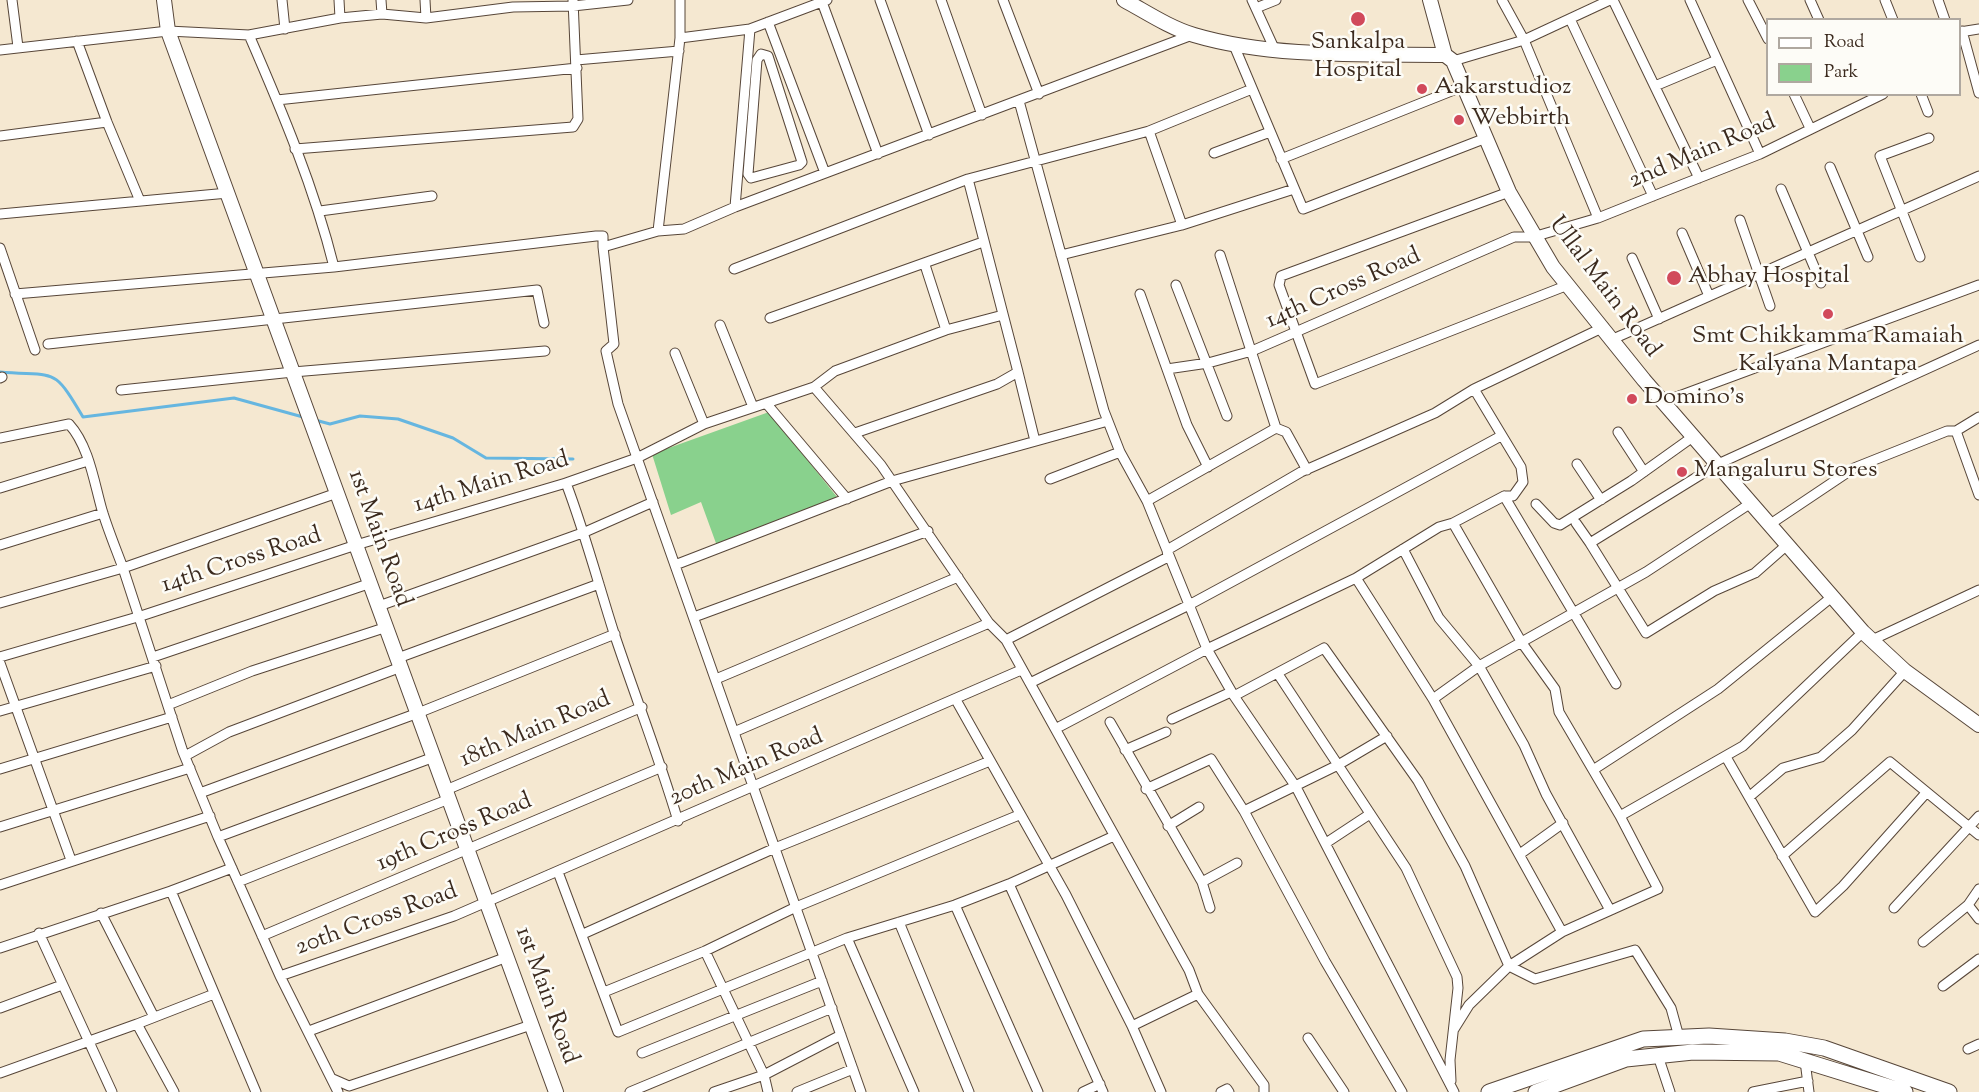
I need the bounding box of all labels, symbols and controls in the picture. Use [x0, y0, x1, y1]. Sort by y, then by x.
marker: Sankalpa Hospital [1349, 10, 1367, 28]
legend [1766, 18, 1961, 96]
place label: Sankalpa Hospital [1311, 30, 1405, 86]
text: Road [1824, 30, 1864, 56]
text: Park [1824, 60, 1858, 86]
place label: Aakarstudioz [1434, 75, 1571, 103]
marker: Aakarstudioz [1415, 82, 1429, 96]
place label: Webbirth [1471, 106, 1570, 134]
street label: 2nd Main Road [1625, 109, 1781, 197]
marker: Webbirth [1452, 113, 1466, 127]
street label: Ullal Main Road [1541, 212, 1665, 364]
street label: 14th Cross Road [1262, 243, 1426, 337]
place label: Abhay Hospital [1688, 264, 1850, 292]
marker: Abhay Hospital [1665, 269, 1683, 287]
marker: Smt Chikkamma Ramaiah Kalyana Mantapa [1821, 307, 1835, 321]
place label: Smt Chikkamma Ramaiah Kalyana Mantapa [1692, 324, 1964, 380]
place label: Domino's [1644, 385, 1744, 413]
marker: Domino's [1625, 392, 1639, 406]
street label: 14th Main Road [411, 447, 573, 521]
place label: Mangaluru Stores [1694, 458, 1877, 486]
marker: Mangaluru Stores [1675, 465, 1689, 479]
street label: 1st Main Road [340, 466, 416, 612]
street label: 14th Cross Road [158, 523, 326, 601]
street label: 18th Main Road [456, 686, 616, 776]
street label: 20th Main Road [666, 724, 828, 814]
street label: 19th Cross Road [373, 788, 537, 880]
street label: 20th Cross Road [292, 878, 462, 964]
street label: 1st Main Road [507, 923, 583, 1069]

